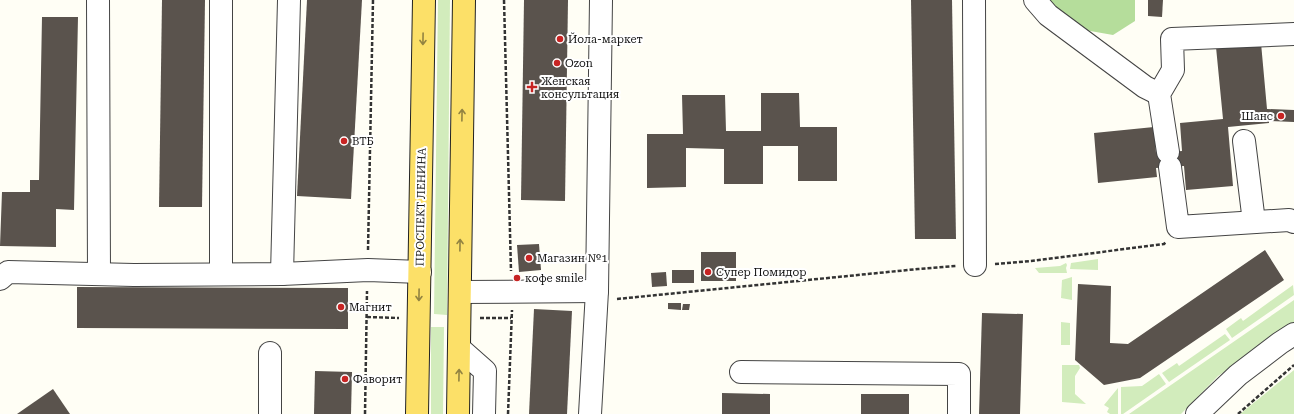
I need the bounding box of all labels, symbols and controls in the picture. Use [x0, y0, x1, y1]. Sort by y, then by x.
one-way arrow [419, 32, 427, 45]
place label: Йола-маркет [568, 32, 643, 46]
marker: Йола-маркет [555, 34, 565, 44]
place label: Ozon [565, 57, 593, 70]
marker: Ozon [552, 58, 562, 68]
place label: Женская консультация [541, 75, 619, 101]
marker: Женская консультация [526, 81, 538, 93]
one-way arrow [458, 109, 466, 122]
place label: Шанс [1241, 110, 1273, 123]
marker: Шанс [1276, 111, 1286, 121]
place label: ВТБ [352, 135, 374, 148]
marker: ВТБ [339, 136, 349, 146]
street label: ПРОСПЕКТ ЛЕНИНА [413, 147, 429, 266]
one-way arrow [456, 239, 464, 252]
place label: Магазин №1 [537, 252, 608, 265]
marker: Магазин №1 [524, 253, 534, 263]
place label: Супер Помидор [716, 266, 806, 279]
marker: Супер Помидор [703, 267, 713, 277]
place label: кофе smile [525, 272, 584, 285]
marker: кофе smile [512, 273, 522, 283]
one-way arrow [415, 288, 423, 301]
place label: Магнит [349, 301, 392, 314]
marker: Магнит [336, 302, 346, 312]
one-way arrow [455, 369, 462, 382]
place label: Фаворит [353, 373, 402, 386]
marker: Фаворит [340, 374, 350, 384]

